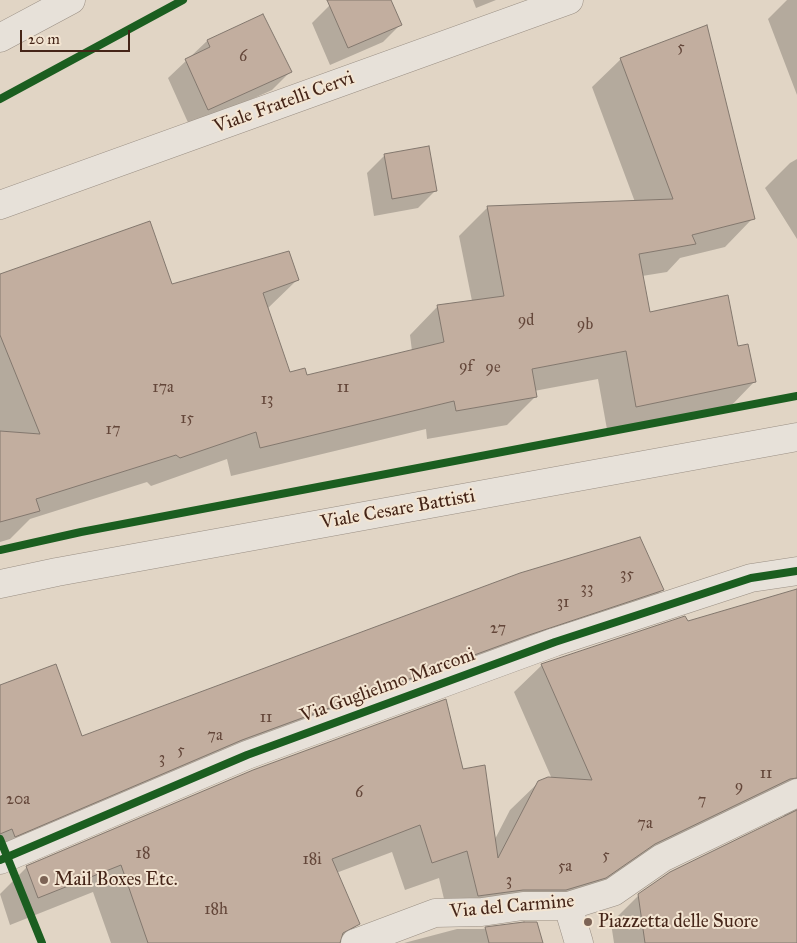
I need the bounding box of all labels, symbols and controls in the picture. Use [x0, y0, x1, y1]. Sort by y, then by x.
scale bar [22, 20, 132, 52]
text: 20 m [28, 30, 60, 48]
house number: 5 [677, 38, 685, 58]
house number: 6 [239, 47, 247, 67]
street label: Viale Fratelli Cervi [211, 67, 357, 139]
house number: 9d [518, 311, 534, 331]
house number: 9b [577, 315, 593, 335]
house number: 9f [459, 357, 473, 377]
house number: 9e [485, 358, 501, 378]
house number: 17a [152, 378, 174, 398]
house number: 11 [337, 378, 349, 398]
house number: 13 [261, 390, 273, 410]
house number: 15 [180, 409, 194, 429]
house number: 17 [106, 420, 120, 440]
street label: Viale Cesare Battisti [319, 485, 477, 535]
house number: 35 [620, 565, 634, 585]
house number: 33 [581, 579, 593, 599]
house number: 31 [557, 593, 569, 613]
house number: 27 [490, 619, 506, 639]
street label: Via Guglielmo Marconi [297, 644, 479, 728]
house number: 11 [260, 708, 272, 728]
house number: 7a [207, 726, 223, 746]
house number: 5 [177, 741, 185, 761]
house number: 3 [159, 749, 165, 769]
house number: 11 [760, 764, 772, 784]
house number: 9 [735, 777, 743, 797]
house number: 6 [355, 783, 363, 803]
house number: 20a [6, 790, 30, 810]
house number: 7 [698, 791, 706, 811]
house number: 7a [637, 814, 653, 834]
house number: 18 [136, 844, 150, 864]
house number: 5 [602, 846, 610, 866]
house number: 18i [302, 850, 322, 870]
house number: 5a [558, 857, 572, 877]
place label: Mail Boxes Etc. [54, 869, 178, 891]
house number: 3 [506, 871, 512, 891]
marker: Mail Boxes Etc. [38, 874, 50, 886]
street label: Via del Carmine [449, 890, 575, 924]
house number: 18h [204, 900, 228, 920]
place label: Piazzetta delle Suore [598, 911, 758, 933]
marker: Piazzetta delle Suore [582, 916, 594, 928]

